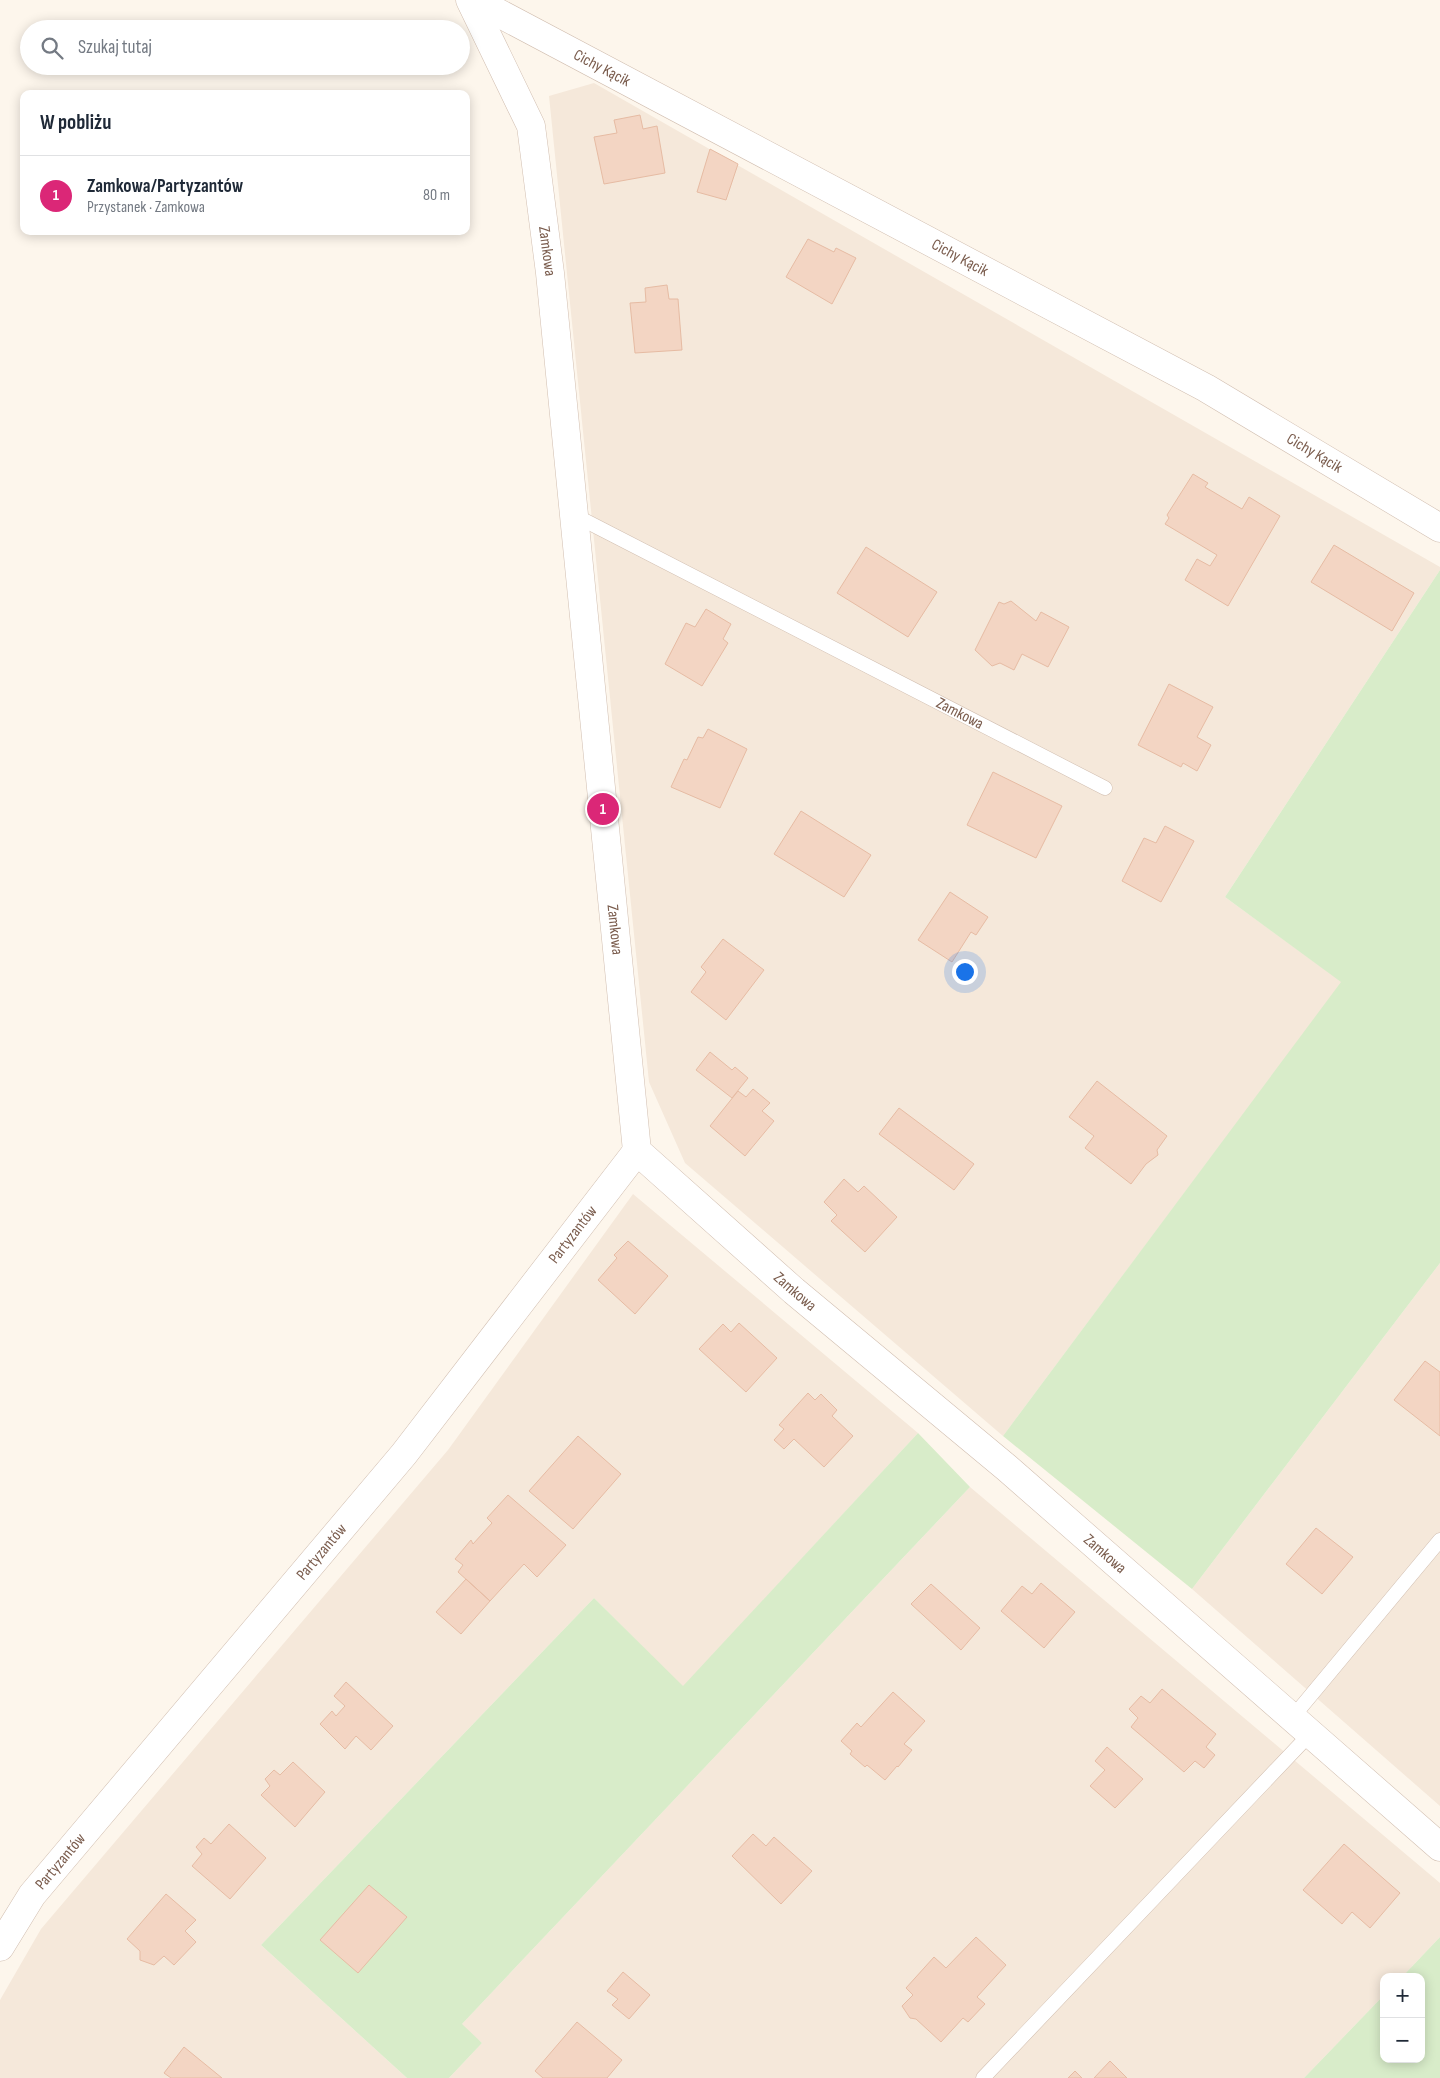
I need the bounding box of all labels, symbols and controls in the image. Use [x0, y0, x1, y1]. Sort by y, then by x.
search box [20, 20, 470, 75]
icon: search [38, 34, 66, 62]
text: Szukaj tutaj [78, 36, 152, 59]
street label: Cichy Kącik [570, 45, 634, 91]
text: W pobliżu [40, 110, 111, 135]
text: Zamkowa/Partyzantów [87, 175, 243, 198]
text: 1 [53, 186, 59, 205]
text: 80 m [423, 186, 450, 205]
text: Przystanek · Zamkowa [87, 198, 205, 217]
street label: Zamkowa [535, 225, 560, 277]
street label: Cichy Kącik [928, 235, 992, 280]
street label: Cichy Kącik [1283, 429, 1346, 477]
street label: Zamkowa [933, 693, 987, 733]
pin: 1 [587, 790, 619, 828]
street label: Zamkowa [603, 904, 627, 956]
your location [952, 959, 978, 985]
street label: Partyzantów [545, 1202, 601, 1267]
street label: Zamkowa [770, 1268, 820, 1315]
street label: Partyzantów [292, 1520, 351, 1584]
street label: Zamkowa [1080, 1530, 1130, 1577]
street label: Partyzantów [31, 1829, 90, 1893]
map controls [1380, 1973, 1425, 2063]
button: + [1380, 1973, 1425, 2018]
button: − [1380, 2018, 1425, 2063]

